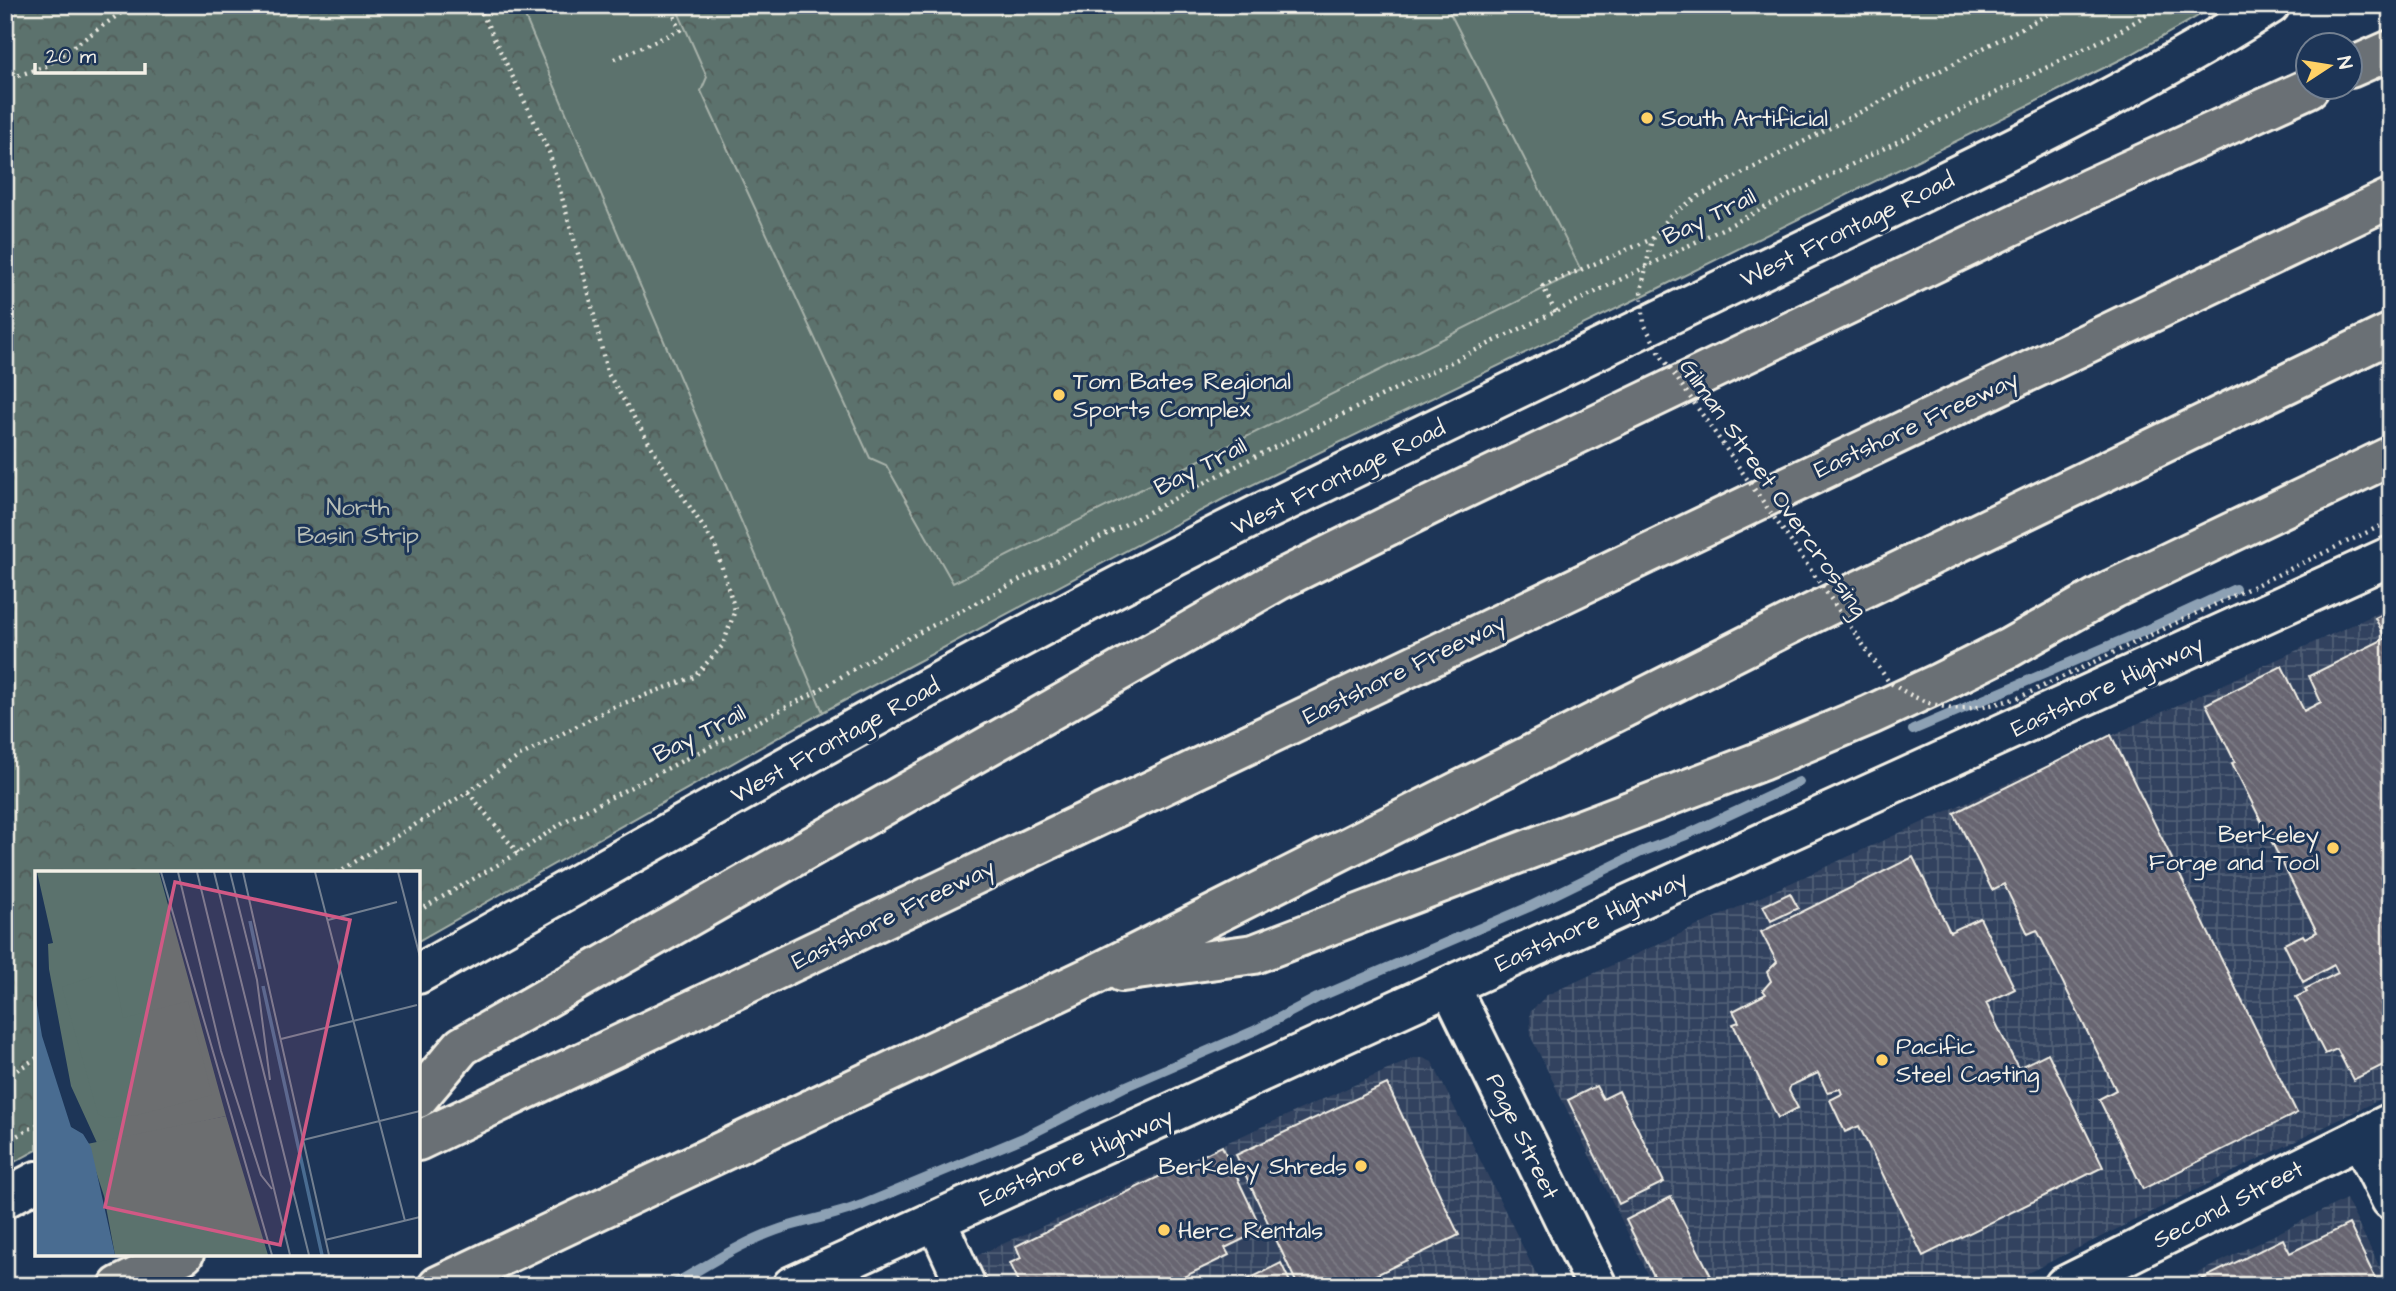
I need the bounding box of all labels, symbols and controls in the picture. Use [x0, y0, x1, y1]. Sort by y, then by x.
scale bar [35, 32, 145, 76]
north arrow [2294, 32, 2364, 102]
text: 20 m [46, 42, 97, 71]
text: N [2330, 54, 2359, 71]
place label: South Artificial [1661, 102, 1828, 136]
marker: South Artificial [1639, 110, 1655, 126]
street label: West Frontage Road [1735, 163, 1961, 297]
street label: Bay Trail [1657, 180, 1762, 255]
street label: Gilman Street Overcrossing [1670, 352, 1876, 625]
street label: Eastshore Freeway [1809, 363, 2025, 488]
place label: Tom Bates Regional Sports Complex [1073, 365, 1291, 427]
marker: Tom Bates Regional Sports Complex [1051, 387, 1067, 403]
street label: West Frontage Road [1226, 411, 1452, 545]
street label: Bay Trail [1148, 429, 1253, 506]
park label: North Basin Strip [297, 491, 419, 553]
street label: Eastshore Freeway [1297, 606, 1512, 735]
street label: Eastshore Highway [2006, 627, 2210, 747]
street label: West Frontage Road [725, 669, 947, 813]
street label: Bay Trail [647, 696, 752, 773]
place label: Berkeley Forge and Tool [2149, 818, 2319, 881]
marker: Berkeley Forge and Tool [2325, 840, 2341, 856]
street label: Eastshore Freeway [786, 851, 1001, 980]
street label: Eastshore Highway [1490, 862, 1694, 982]
inset map [35, 871, 420, 1256]
place label: Pacific Steel Casting [1896, 1030, 2039, 1093]
marker: Pacific Steel Casting [1874, 1052, 1890, 1068]
street label: Page Street [1476, 1068, 1567, 1206]
street label: Eastshore Highway [974, 1100, 1179, 1217]
place label: Berkeley Shreds [1159, 1150, 1347, 1185]
street label: Second Street [2147, 1152, 2310, 1258]
marker: Berkeley Shreds [1353, 1158, 1369, 1174]
place label: Herc Rentals [1178, 1214, 1323, 1248]
marker: Herc Rentals [1156, 1222, 1172, 1238]

